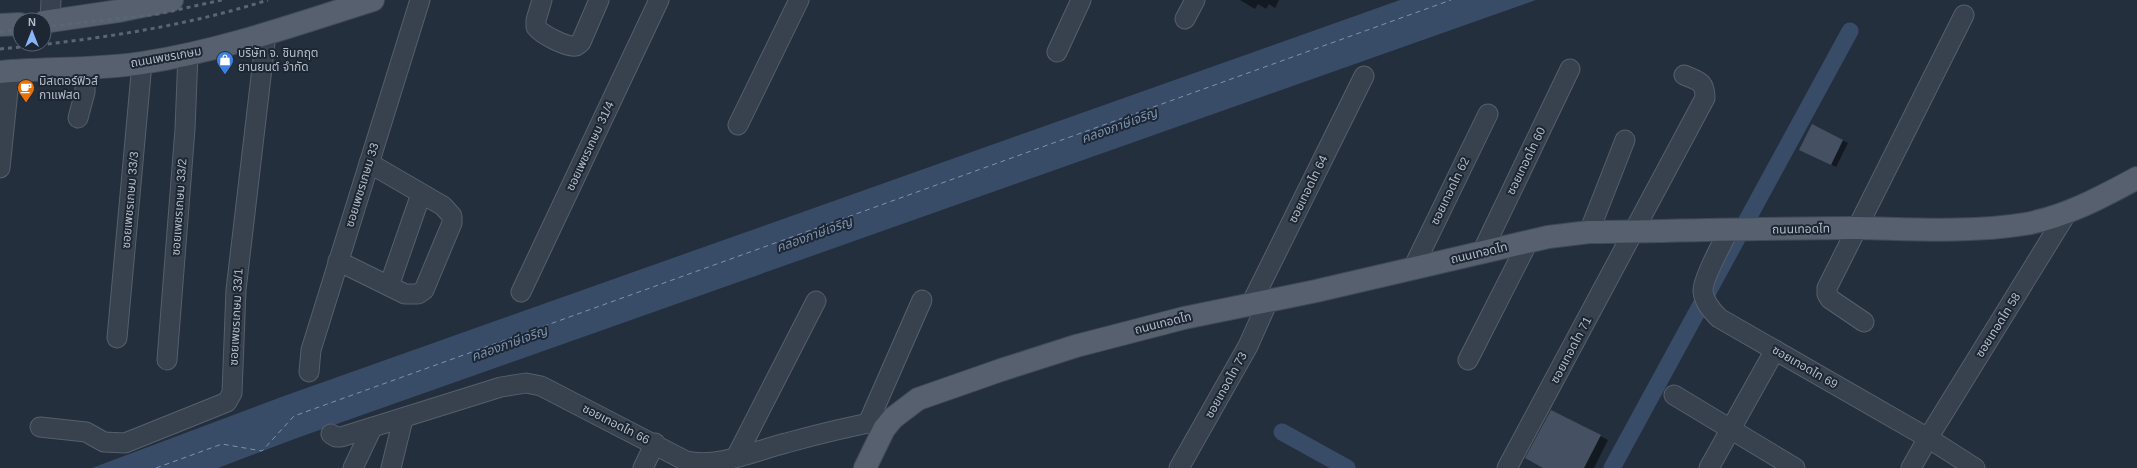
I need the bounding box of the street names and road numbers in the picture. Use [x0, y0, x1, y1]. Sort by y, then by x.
street label: ถนนเพชรเกษม [129, 44, 203, 70]
street label: ซอยเพชรเกษม 31/4 [563, 99, 617, 193]
street label: ซอยเทอดไท 60 [1504, 125, 1549, 197]
street label: ซอยเพชรเกษม 33 [343, 141, 382, 229]
street label: ซอยเพชรเกษม 33/3 [119, 151, 141, 249]
street label: ซอยเทอดไท 64 [1286, 153, 1331, 225]
street label: ซอยเทอดไท 62 [1428, 155, 1473, 227]
street label: ซอยเพชรเกษม 33/2 [169, 158, 189, 256]
street label: ถนนเทอดไท [1772, 221, 1830, 237]
street label: ถนนเทอดไท [1449, 240, 1509, 266]
street label: ซอยเพชรเกษม 33/1 [226, 268, 246, 366]
street label: ซอยเทอดไท 58 [1973, 290, 2024, 360]
street label: ถนนเทอดไท [1133, 309, 1193, 337]
street label: ซอยเทอดไท 71 [1548, 314, 1595, 386]
street label: ซอยเทอดไท 69 [1770, 343, 1841, 392]
street label: ซอยเทอดไท 73 [1202, 349, 1250, 421]
street label: ซอยเทอดไท 66 [580, 401, 652, 447]

